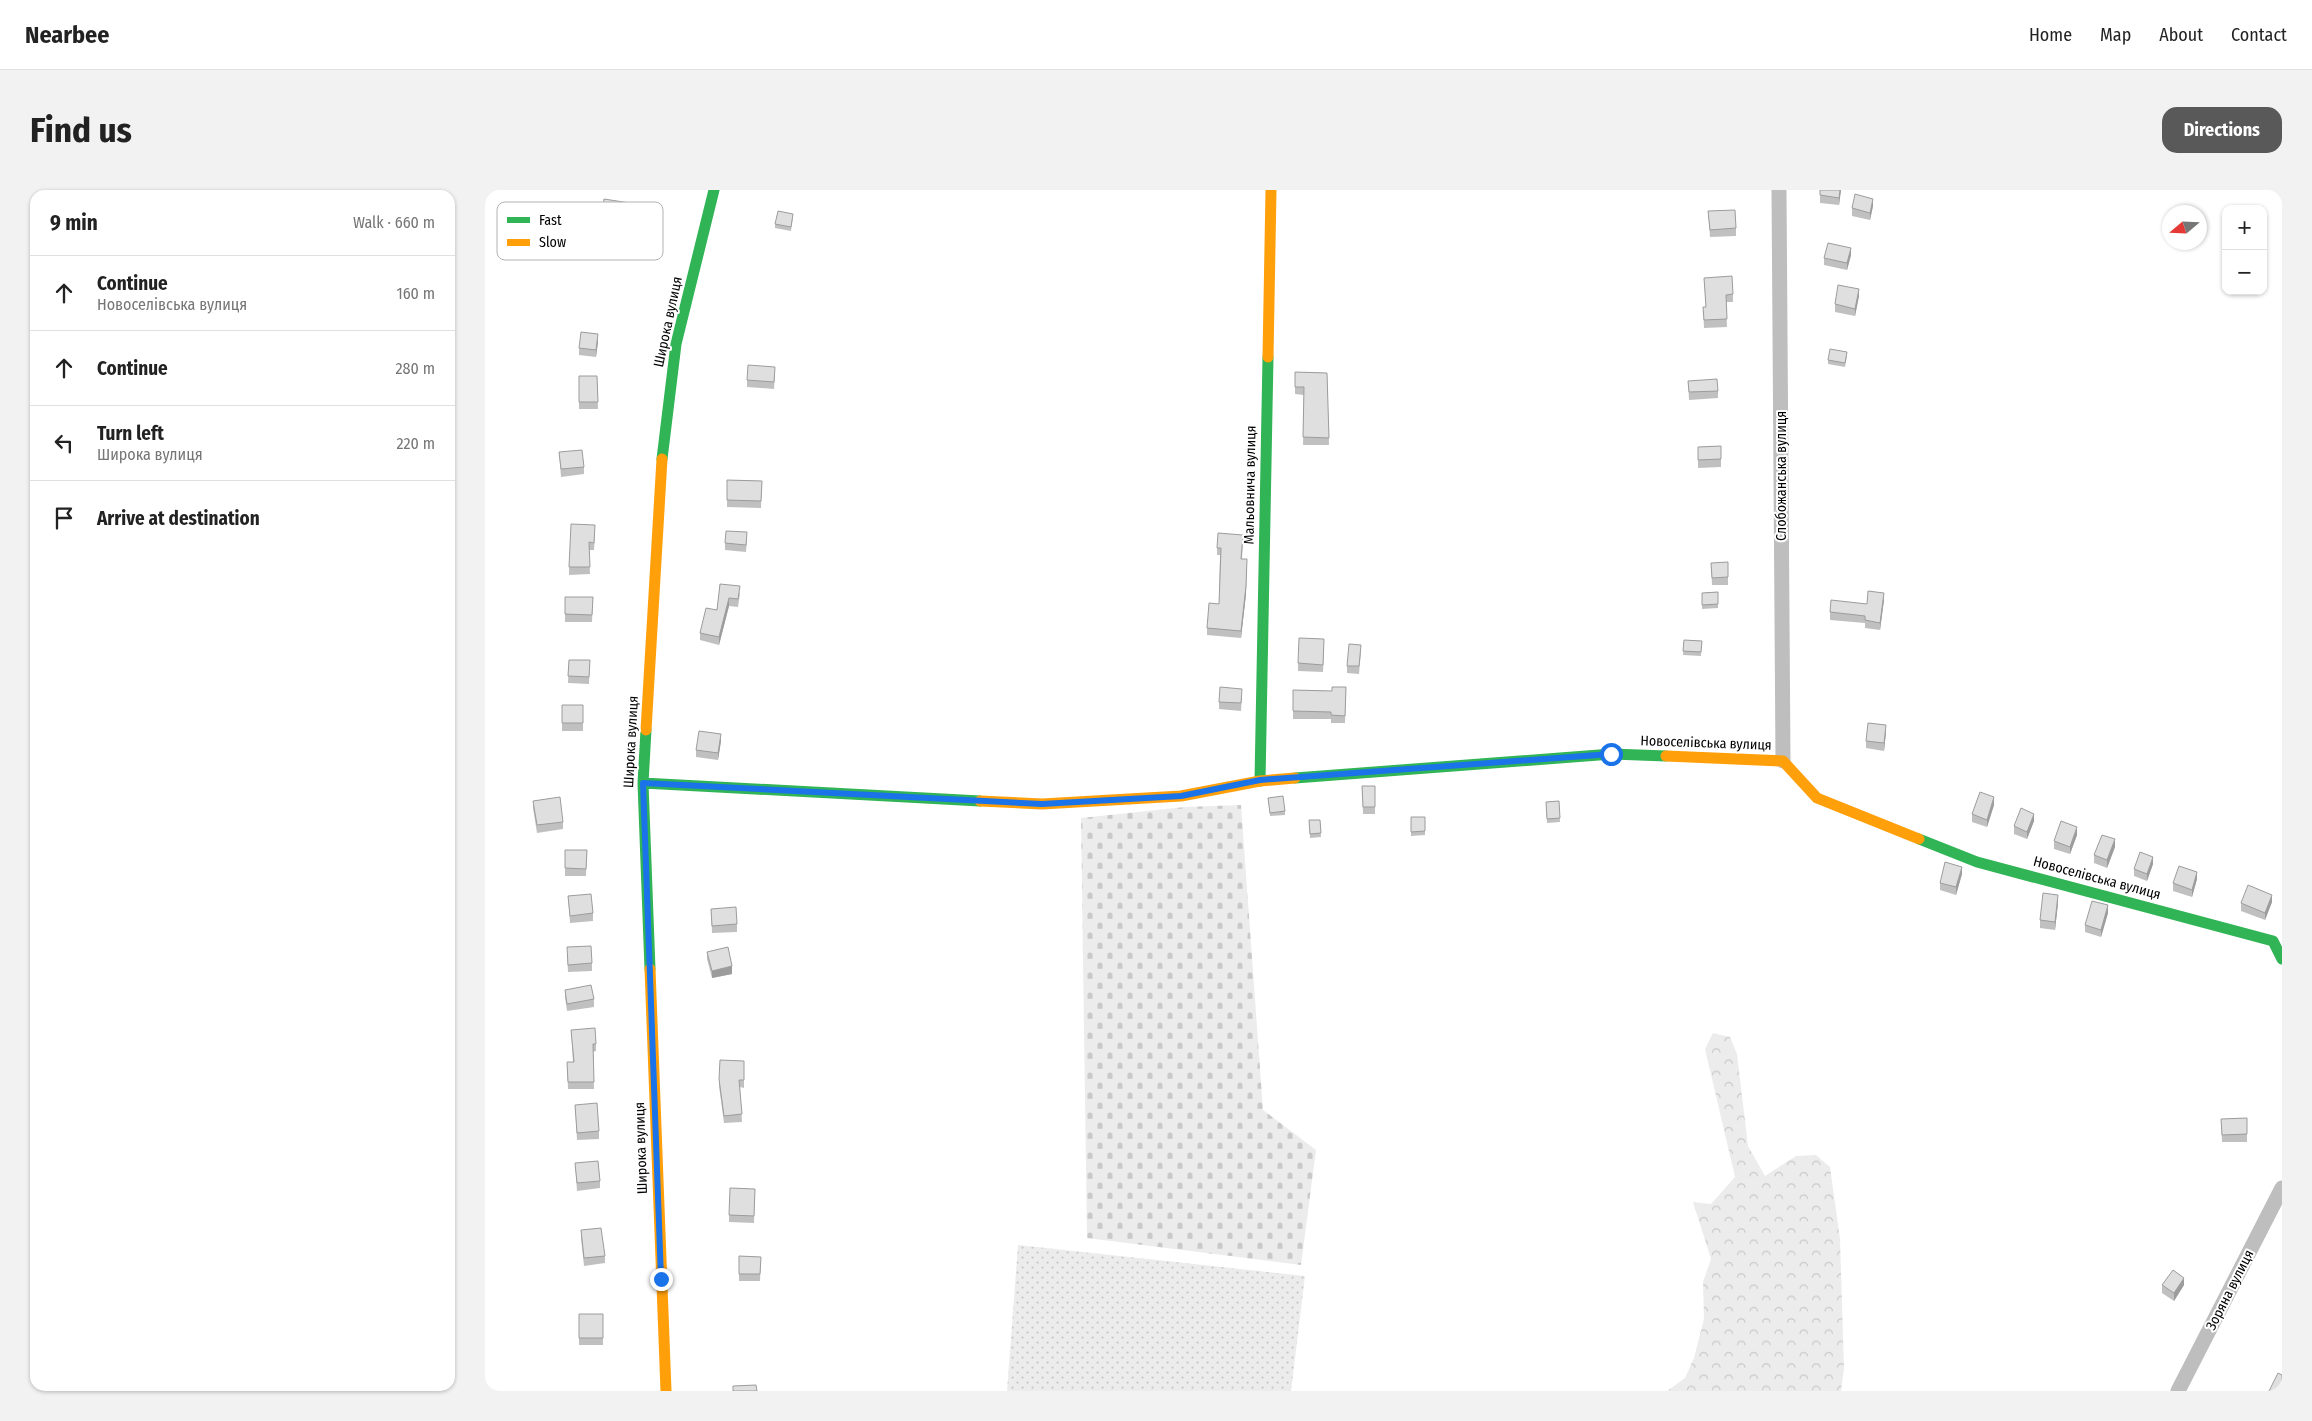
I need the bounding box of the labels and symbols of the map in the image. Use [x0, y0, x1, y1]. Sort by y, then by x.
legend [497, 202, 663, 260]
north arrow [2162, 205, 2207, 250]
text: Fast [539, 212, 562, 229]
text: Slow [539, 234, 566, 251]
street label: Широка вулиця [650, 275, 686, 369]
street label: Слобожанська вулиця [1773, 411, 1790, 541]
street label: Мальовнича вулиця [1240, 425, 1260, 545]
street label: Широка вулиця [620, 695, 642, 789]
street label: Новоселівська вулиця [1640, 732, 1772, 754]
route start [1600, 743, 1623, 766]
street label: Новоселівська вулиця [2031, 853, 2163, 903]
street label: Широка вулиця [631, 1102, 651, 1194]
street label: Зоряна вулиця [2202, 1247, 2258, 1333]
route end [650, 1268, 673, 1291]

